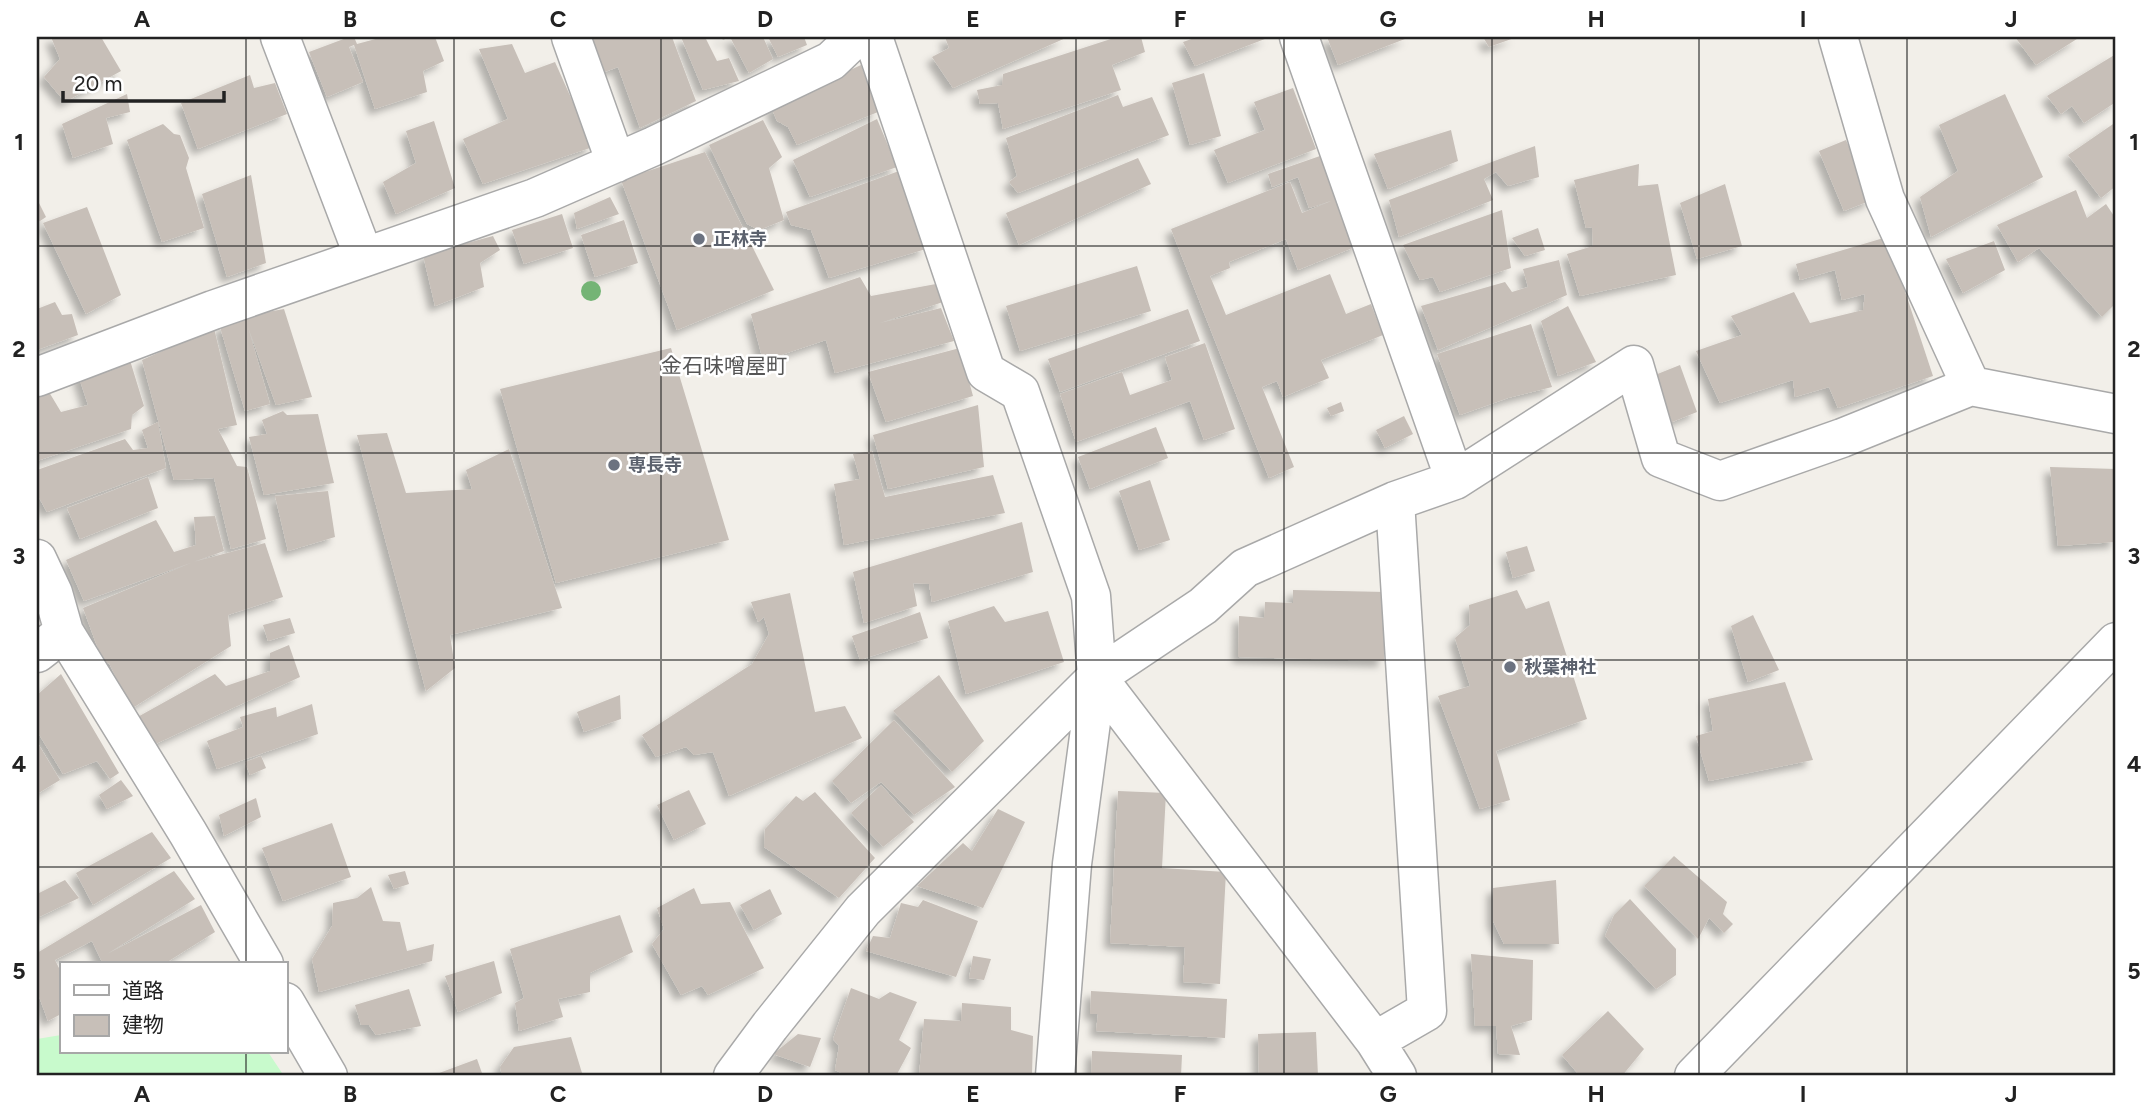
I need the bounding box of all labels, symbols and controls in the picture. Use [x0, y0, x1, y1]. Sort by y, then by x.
text: A [134, 5, 151, 33]
text: B [343, 5, 357, 33]
text: C [550, 5, 567, 33]
text: D [757, 5, 773, 33]
text: E [966, 5, 980, 33]
text: F [1174, 5, 1187, 33]
text: G [1379, 5, 1397, 33]
text: H [1587, 5, 1605, 33]
text: I [1800, 5, 1806, 33]
text: J [2005, 5, 2017, 33]
scale bar [63, 60, 224, 104]
text: 20 m [74, 71, 122, 96]
text: 1 [14, 128, 24, 156]
text: 1 [2129, 128, 2139, 156]
place label: 正林寺 [713, 228, 767, 250]
marker: 正林寺 [691, 231, 707, 247]
text: 2 [12, 335, 26, 363]
text: 2 [2127, 335, 2141, 363]
district label: 金石味噌屋町 [661, 353, 787, 378]
place label: 専長寺 [628, 454, 682, 476]
marker: 専長寺 [606, 457, 622, 473]
text: 3 [13, 542, 25, 570]
text: 3 [2128, 542, 2140, 570]
place label: 秋葉神社 [1524, 656, 1596, 678]
marker: 秋葉神社 [1502, 659, 1518, 675]
text: 4 [12, 750, 26, 778]
text: 4 [2127, 750, 2141, 778]
text: 5 [12, 957, 26, 985]
text: 5 [2127, 957, 2141, 985]
legend [60, 962, 287, 1054]
text: 道路 [122, 978, 164, 1003]
text: 建物 [122, 1012, 164, 1037]
text: A [134, 1080, 151, 1108]
text: B [343, 1080, 357, 1108]
text: C [550, 1080, 567, 1108]
text: D [757, 1080, 773, 1108]
text: E [966, 1080, 980, 1108]
text: F [1174, 1080, 1187, 1108]
text: G [1379, 1080, 1397, 1108]
text: H [1587, 1080, 1605, 1108]
text: I [1800, 1080, 1806, 1108]
text: J [2005, 1080, 2017, 1108]

